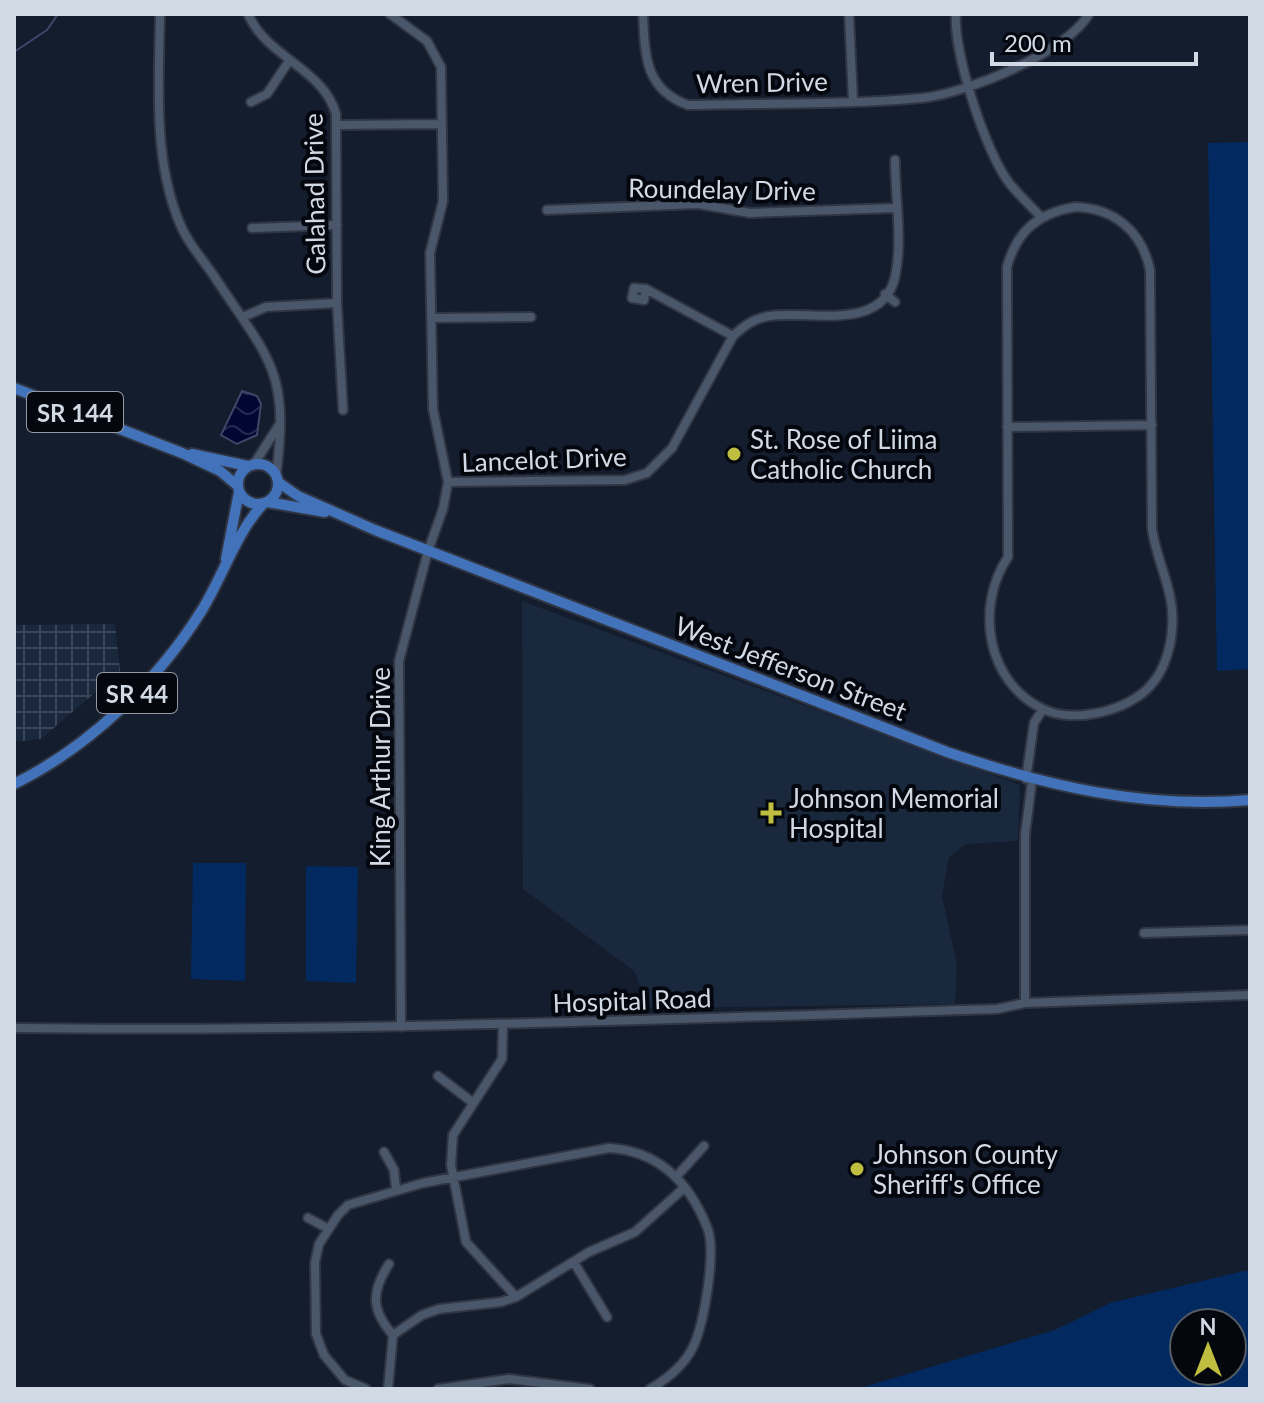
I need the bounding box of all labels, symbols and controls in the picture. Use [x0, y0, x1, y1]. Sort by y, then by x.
scale bar [992, 16, 1196, 66]
text: 200 m [1004, 28, 1072, 57]
street label: Wren Drive [696, 65, 828, 99]
street label: Galahad Drive [297, 113, 331, 275]
street label: Roundelay Drive [628, 171, 816, 207]
road number: SR 144 [27, 392, 123, 432]
place label: St. Rose of Liima Catholic Church [750, 423, 937, 485]
street label: Lancelot Drive [461, 440, 627, 478]
marker: St. Rose of Liima Catholic Church [725, 445, 743, 463]
street label: West Jefferson Street [671, 609, 912, 727]
street label: King Arthur Drive [364, 667, 396, 867]
road number: SR 44 [97, 673, 177, 713]
place label: Johnson Memorial Hospital [789, 782, 999, 844]
marker: Johnson Memorial Hospital [760, 802, 782, 824]
street label: Hospital Road [552, 981, 712, 1019]
place label: Johnson County Sheriff's Office [873, 1138, 1058, 1200]
marker: Johnson County Sheriff's Office [848, 1160, 866, 1178]
north arrow [1168, 1307, 1248, 1387]
text: N [1200, 1313, 1216, 1340]

